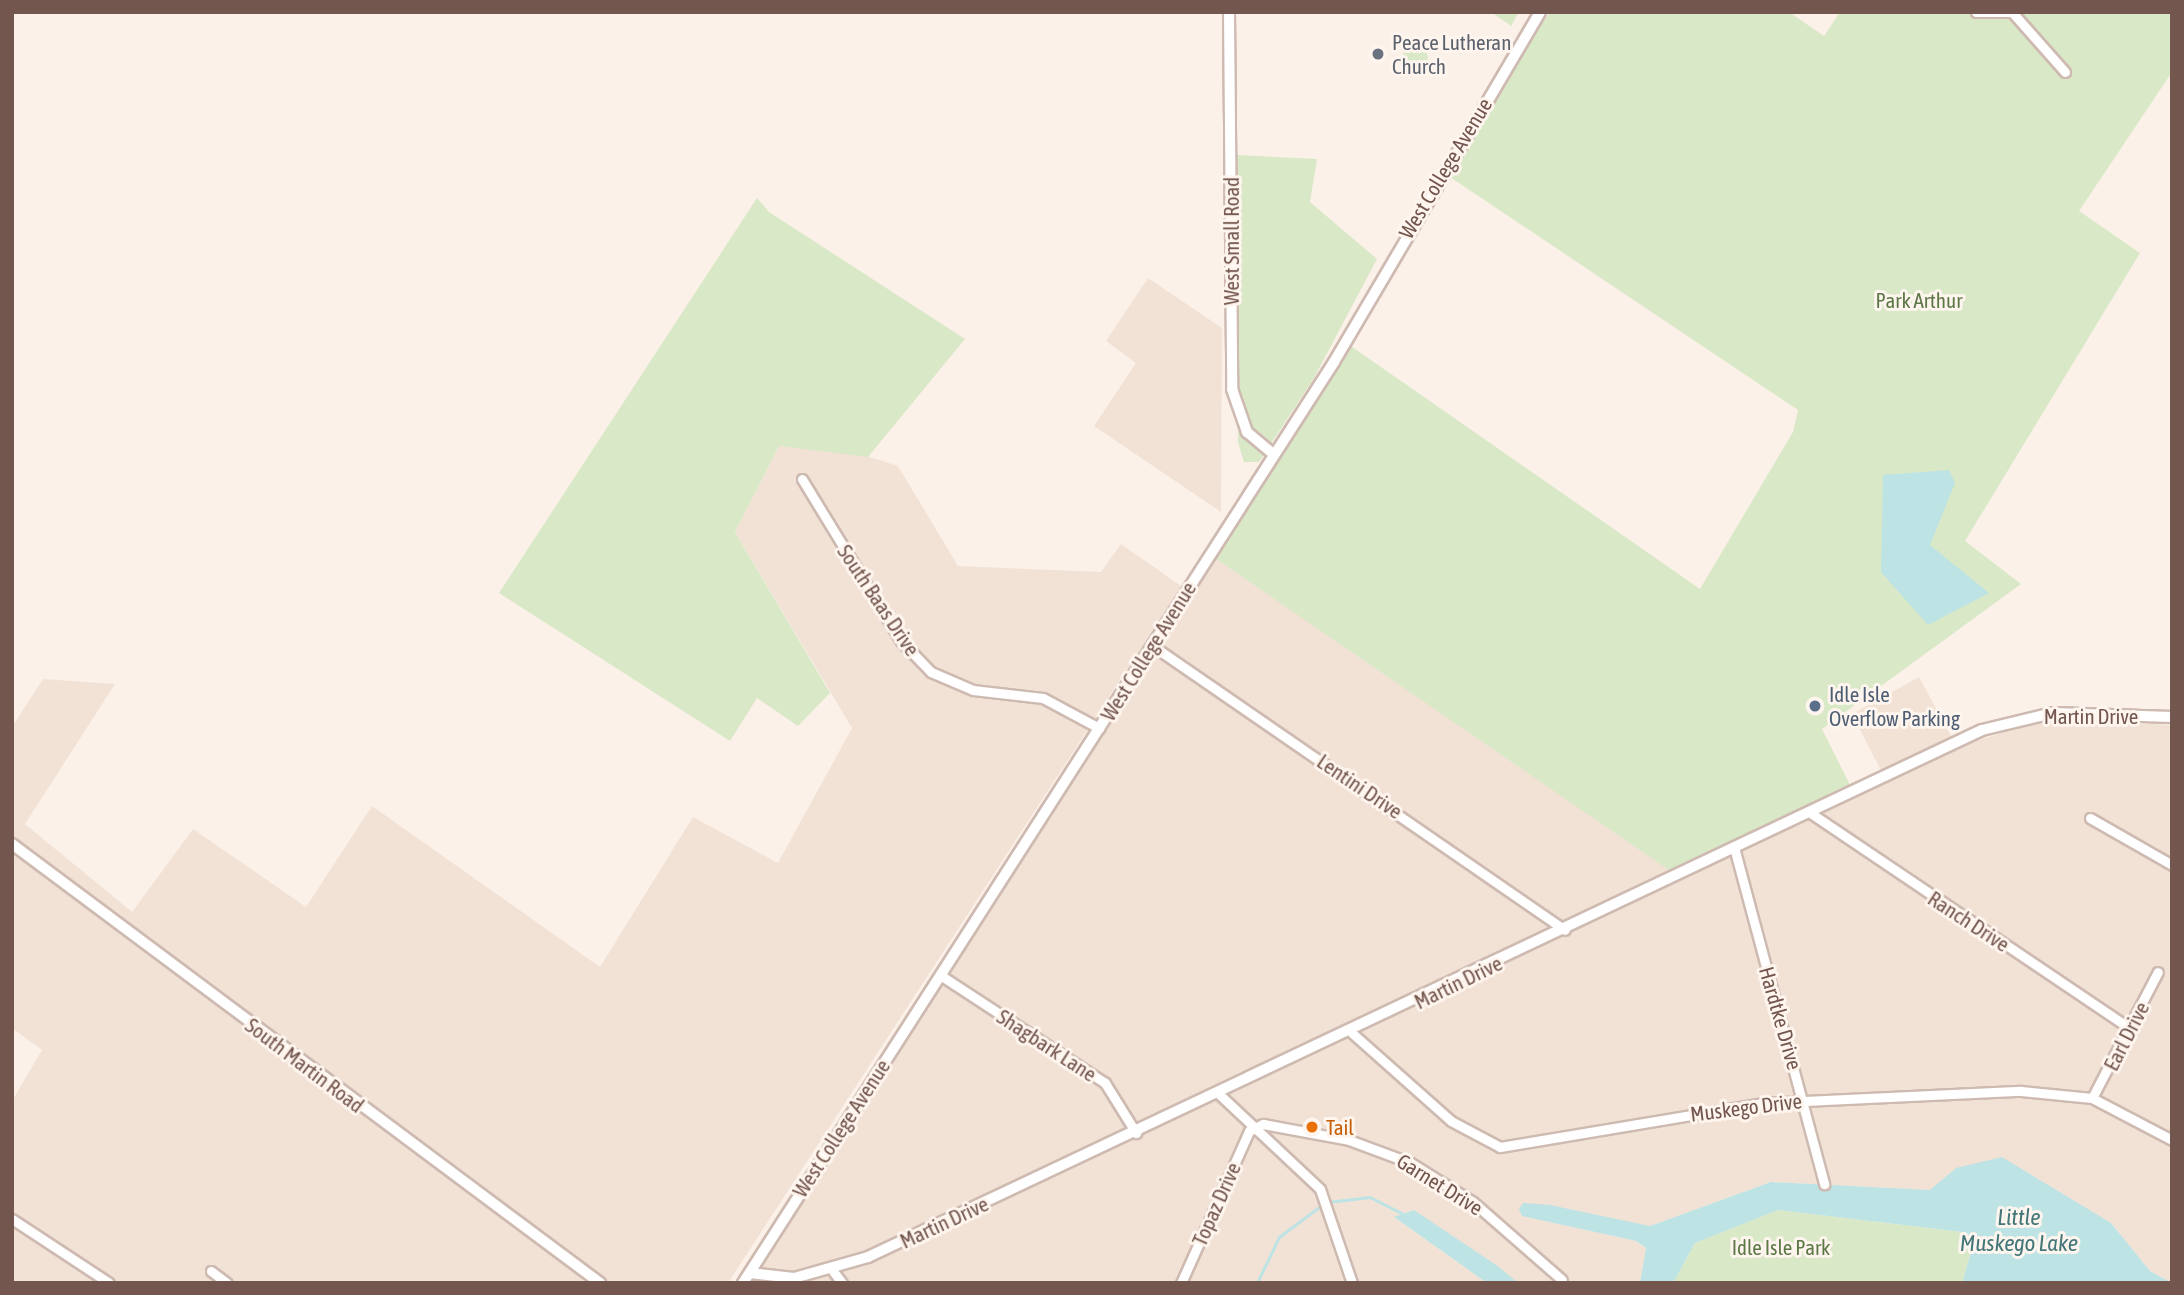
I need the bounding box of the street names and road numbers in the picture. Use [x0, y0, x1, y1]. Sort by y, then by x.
street label: West College Avenue [1393, 93, 1497, 243]
street label: West Small Road [1218, 177, 1244, 305]
street label: South Baas Drive [833, 540, 925, 660]
street label: West College Avenue [1095, 577, 1201, 725]
street label: Martin Drive [2044, 703, 2138, 729]
street label: Lentini Drive [1313, 748, 1407, 824]
street label: Ranch Drive [1924, 885, 2014, 957]
street label: Martin Drive [1410, 950, 1506, 1014]
street label: Hardtke Drive [1754, 964, 1808, 1072]
street label: Earl Drive [2098, 997, 2154, 1075]
street label: Shagbark Lane [993, 1004, 1101, 1086]
street label: South Martin Road [241, 1012, 369, 1118]
street label: West College Avenue [787, 1054, 895, 1202]
street label: Muskego Drive [1689, 1088, 1803, 1126]
street label: Garnet Drive [1392, 1148, 1488, 1220]
street label: Topaz Drive [1186, 1158, 1246, 1250]
street label: Martin Drive [896, 1191, 992, 1253]

